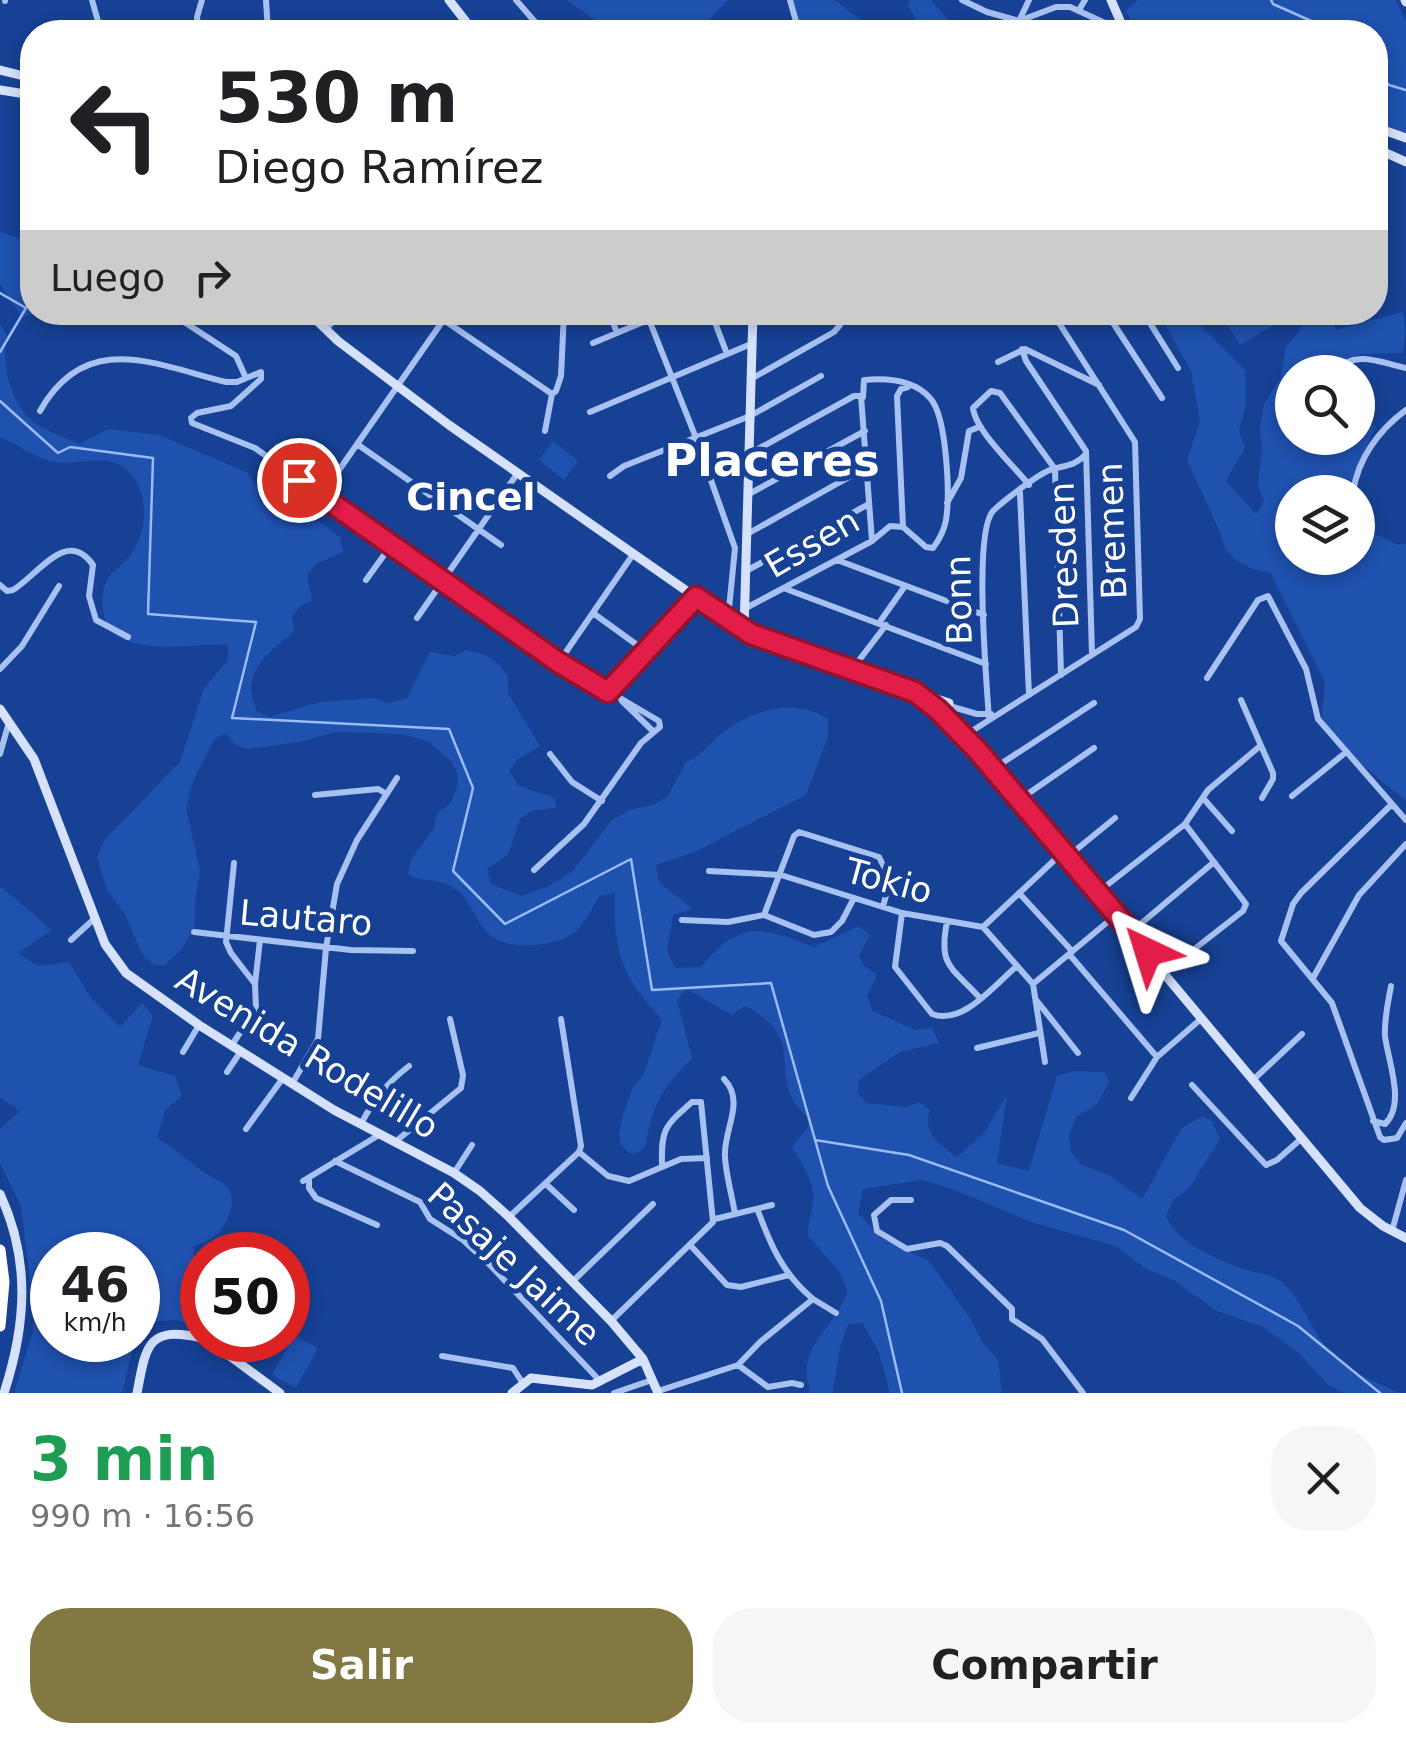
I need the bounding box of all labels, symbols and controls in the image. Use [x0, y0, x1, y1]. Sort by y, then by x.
text: 530 m [215, 57, 458, 139]
icon: left [50, 60, 180, 190]
text: Diego Ramírez [215, 141, 543, 194]
icon: right [185, 250, 240, 305]
text: Luego [50, 256, 165, 300]
map controls [1275, 355, 1375, 575]
button: search [1275, 355, 1375, 455]
district label: Placeres [664, 434, 880, 487]
pin [257, 438, 342, 523]
icon: arrive [272, 453, 327, 508]
street label: Bremen [1090, 462, 1134, 600]
district label: Cincel [406, 475, 536, 519]
button: layers [1275, 475, 1375, 575]
street label: Dresden [1041, 481, 1087, 629]
street label: Essen [758, 500, 866, 586]
street label: Bonn [938, 555, 980, 645]
street label: Tokio [840, 850, 937, 912]
street label: Lautaro [238, 892, 374, 944]
position arrow [1096, 900, 1200, 1004]
street label: Avenida Rodelillo [169, 959, 445, 1147]
street label: Pasaje Jaime [420, 1174, 608, 1354]
speed limit sign: 50 [180, 1232, 310, 1362]
text: 46 [60, 1256, 130, 1314]
text: km/h [63, 1308, 127, 1337]
text: 3 min [30, 1424, 218, 1494]
button: close [1271, 1426, 1376, 1531]
text: 990 m · 16:56 [30, 1497, 255, 1535]
button: Salir [30, 1608, 693, 1723]
button: Compartir [713, 1608, 1376, 1723]

